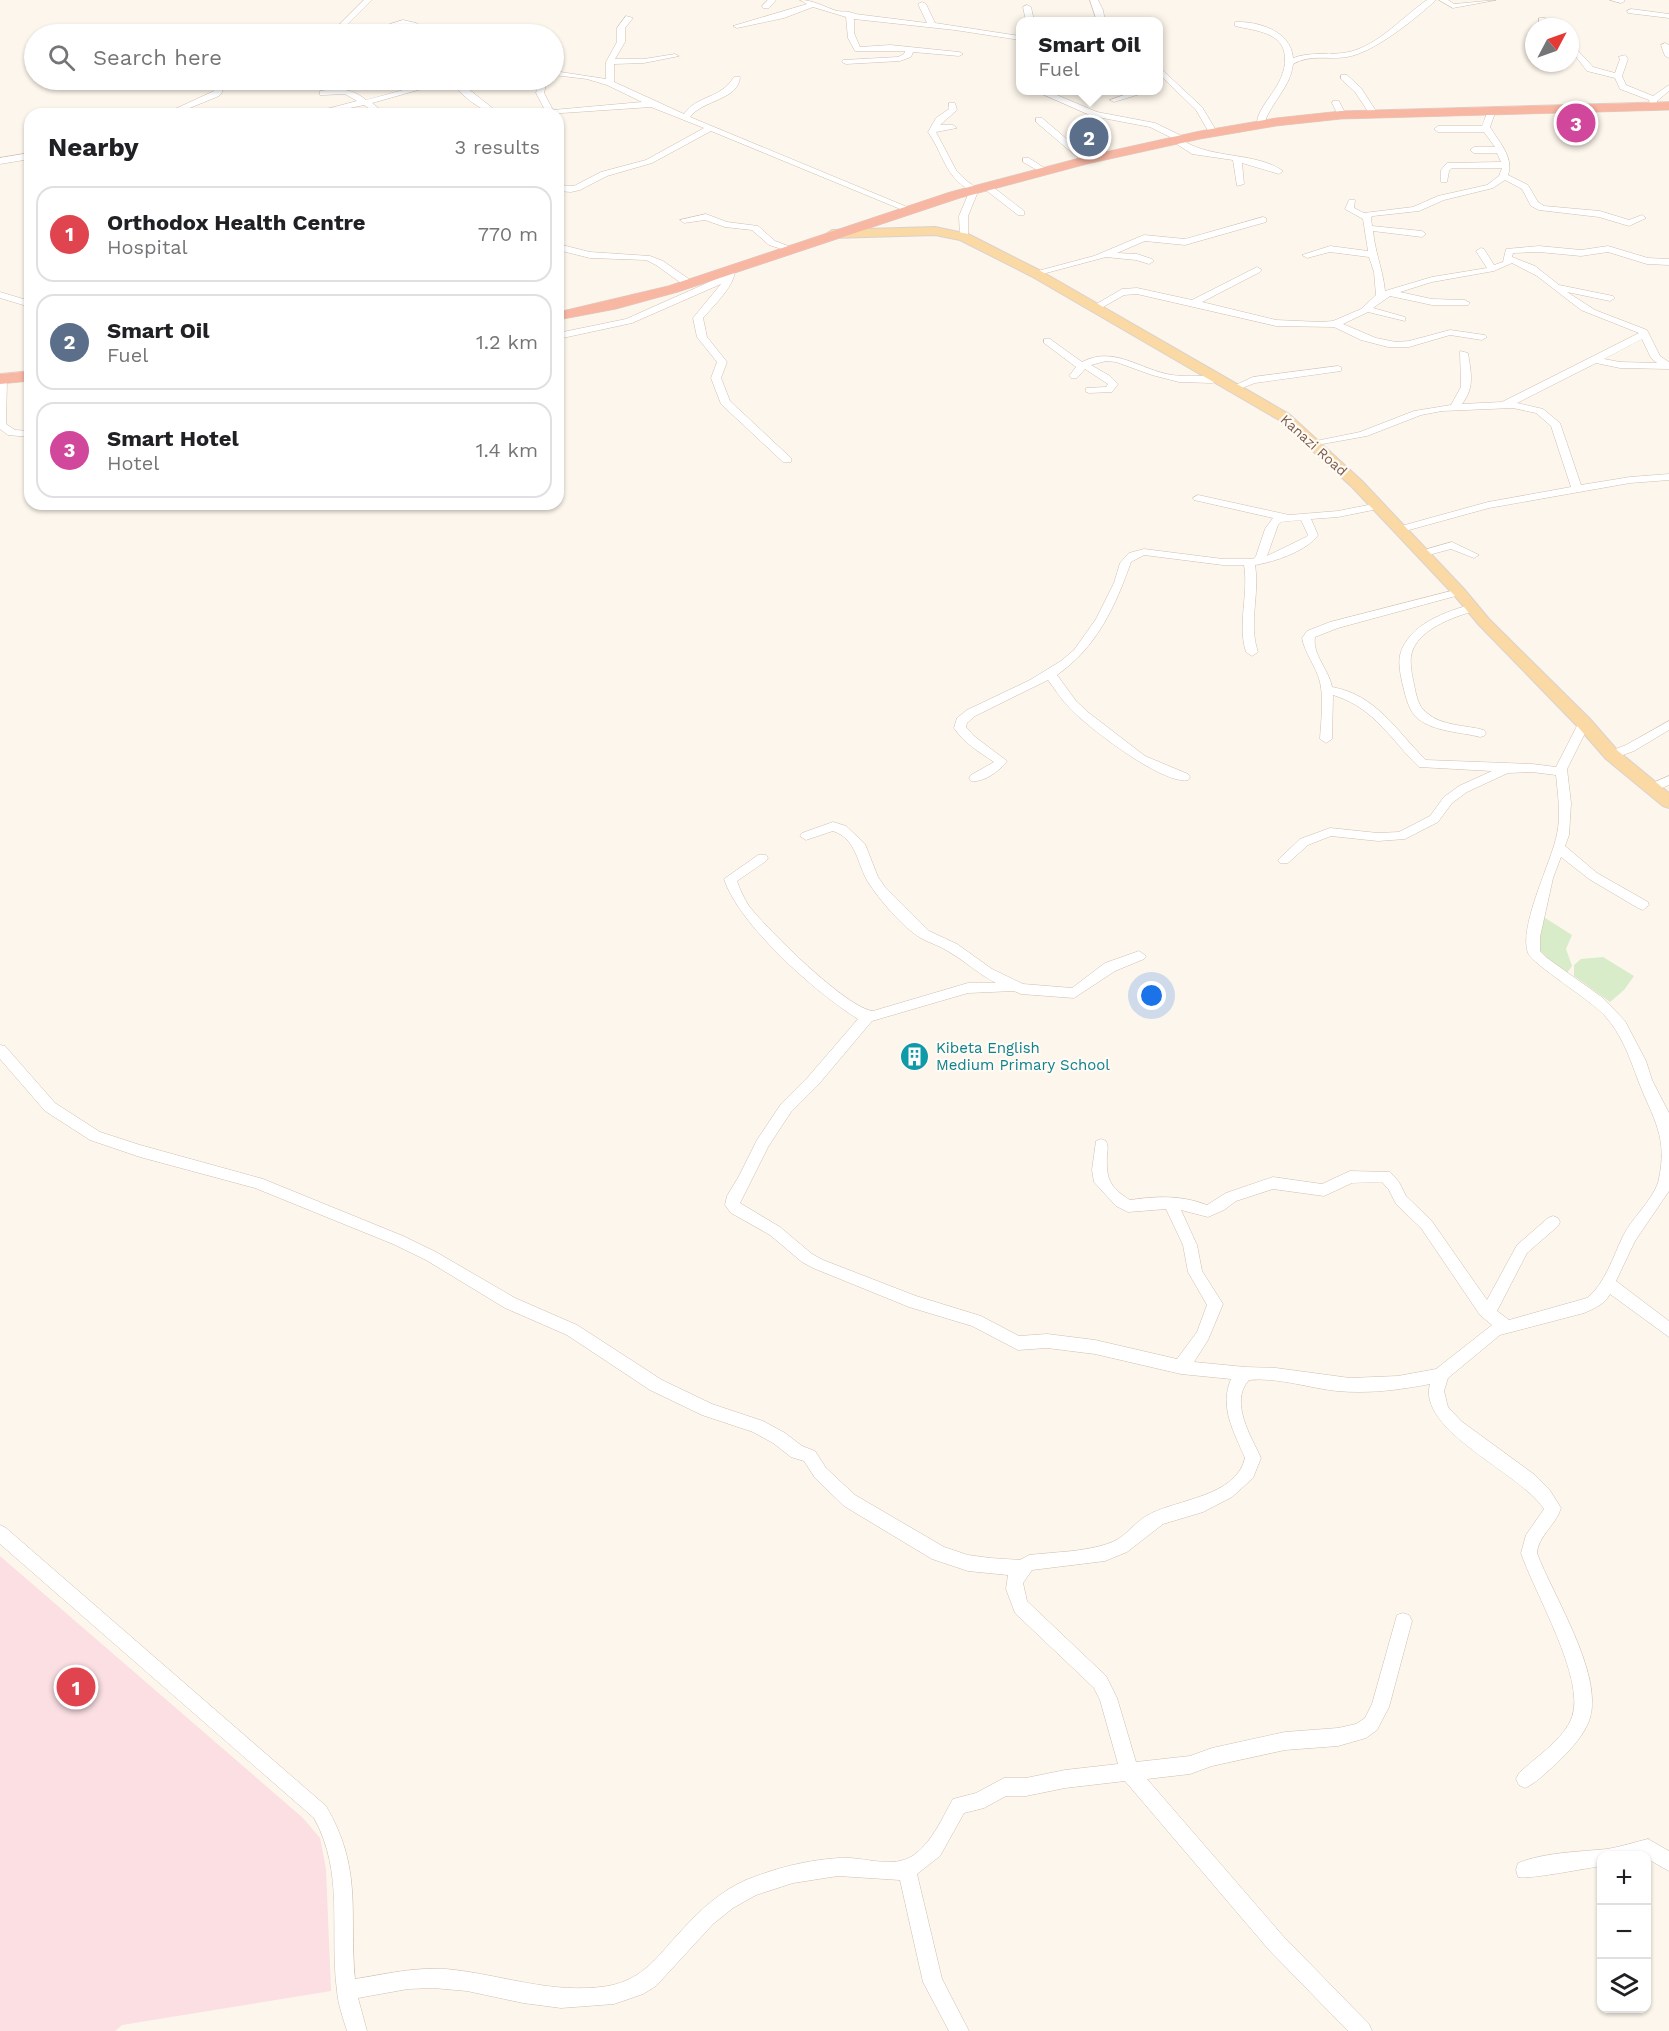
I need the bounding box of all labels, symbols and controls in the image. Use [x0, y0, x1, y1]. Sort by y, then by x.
popup [1016, 17, 1163, 95]
north arrow [1525, 18, 1579, 72]
search box [24, 24, 564, 90]
text: Smart Oil [1038, 32, 1141, 57]
icon: search [45, 41, 78, 74]
text: Search here [93, 45, 222, 70]
text: Fuel [1038, 57, 1080, 81]
pin: 3 [1556, 100, 1596, 146]
pin: 2 [1070, 114, 1108, 160]
text: Nearby [48, 132, 139, 162]
text: 3 results [455, 135, 540, 159]
text: Orthodox Health Centre [107, 210, 366, 235]
text: 1 [65, 222, 74, 246]
text: 770 m [478, 222, 538, 246]
text: Hospital [107, 235, 188, 259]
text: Smart Oil [107, 318, 209, 343]
text: 2 [64, 330, 75, 354]
text: 1.2 km [476, 330, 538, 354]
text: Fuel [107, 343, 148, 367]
street label: Kanazi Road [1278, 411, 1350, 479]
text: Smart Hotel [107, 426, 239, 451]
text: 3 [64, 438, 75, 462]
text: 1.4 km [476, 438, 538, 462]
text: Hotel [107, 451, 159, 475]
your location [1137, 981, 1166, 1010]
place label: Kibeta English Medium Primary School [936, 1039, 1110, 1074]
building icon: Kibeta English Medium Primary School [899, 1041, 931, 1073]
pin: 1 [56, 1664, 96, 1710]
map controls [1597, 1851, 1651, 2013]
button: + [1597, 1851, 1651, 1905]
button: − [1597, 1905, 1651, 1959]
button: layers [1597, 1959, 1651, 2013]

